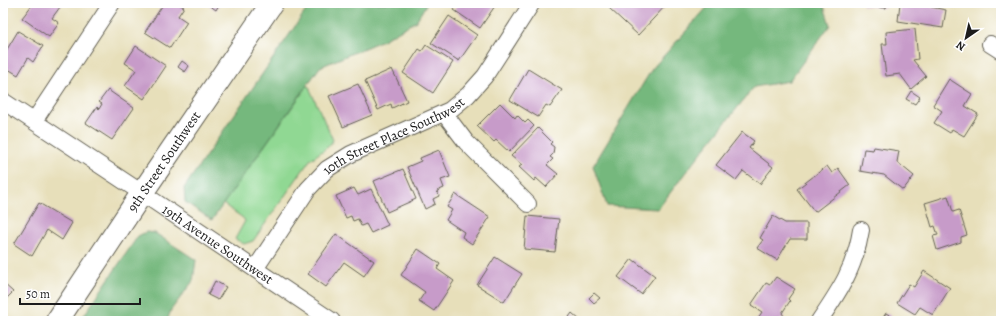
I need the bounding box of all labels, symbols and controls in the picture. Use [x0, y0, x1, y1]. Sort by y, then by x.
north arrow [946, 18, 986, 58]
text: N [953, 37, 968, 54]
street label: 10th Street Place Southwest [317, 92, 469, 178]
street label: 9th Street Southwest [123, 107, 205, 216]
street label: 19th Avenue Southwest [158, 200, 277, 289]
scale bar [20, 280, 140, 306]
text: 50 m [26, 286, 50, 302]

